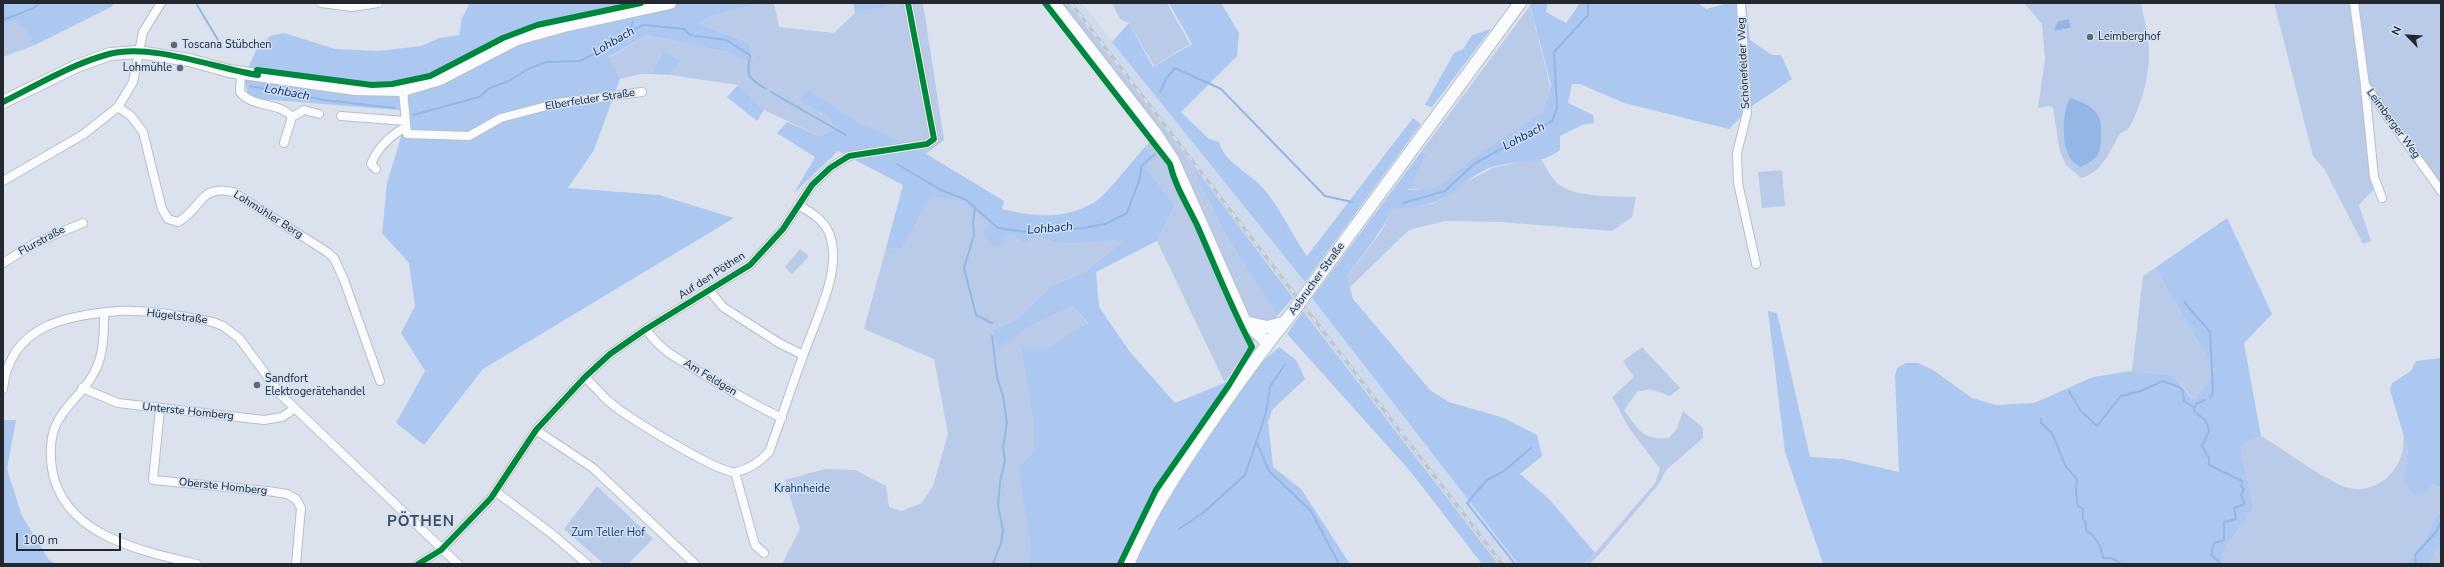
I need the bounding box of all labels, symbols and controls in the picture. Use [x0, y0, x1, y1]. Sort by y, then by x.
north arrow [2388, 16, 2428, 56]
street label: Schönefelder Weg [1735, 17, 1753, 109]
water label: Lohbach [591, 24, 637, 60]
text: N [2388, 24, 2405, 38]
place label: Leimberghof [2098, 30, 2160, 44]
marker: Leimberghof [2085, 32, 2095, 42]
place label: Toscana Stübchen [182, 38, 272, 52]
marker: Toscana Stübchen [169, 40, 179, 50]
place label: Lohmühle [123, 61, 172, 75]
marker: Lohmühle [175, 63, 185, 73]
water label: Lohbach [263, 82, 311, 104]
street label: Elberfelder Straße [544, 86, 636, 114]
street label: Leimberger Weg [2363, 87, 2423, 161]
water label: Lohbach [1500, 120, 1548, 154]
street label: Lohmühler Berg [231, 188, 305, 242]
water label: Lohbach [1027, 220, 1073, 238]
street label: Flurstraße [16, 223, 68, 259]
street label: Asbrucher Straße [1286, 240, 1348, 318]
street label: Auf den Pöthen [676, 249, 748, 303]
street label: Hügelstraße [146, 307, 208, 327]
street label: Am Feldgen [681, 357, 739, 399]
place label: Sandfort Elektrogerätehandel [265, 372, 365, 398]
marker: Sandfort Elektrogerätehandel [252, 380, 262, 390]
street label: Unterste Homberg [142, 401, 234, 423]
street label: Oberste Homberg [178, 476, 268, 498]
park label: Krahnheide [774, 482, 830, 496]
district label: PÖTHEN [387, 513, 455, 531]
scale bar [18, 525, 123, 551]
park label: Zum Teller Hof [571, 526, 645, 540]
text: 100 m [23, 532, 58, 548]

